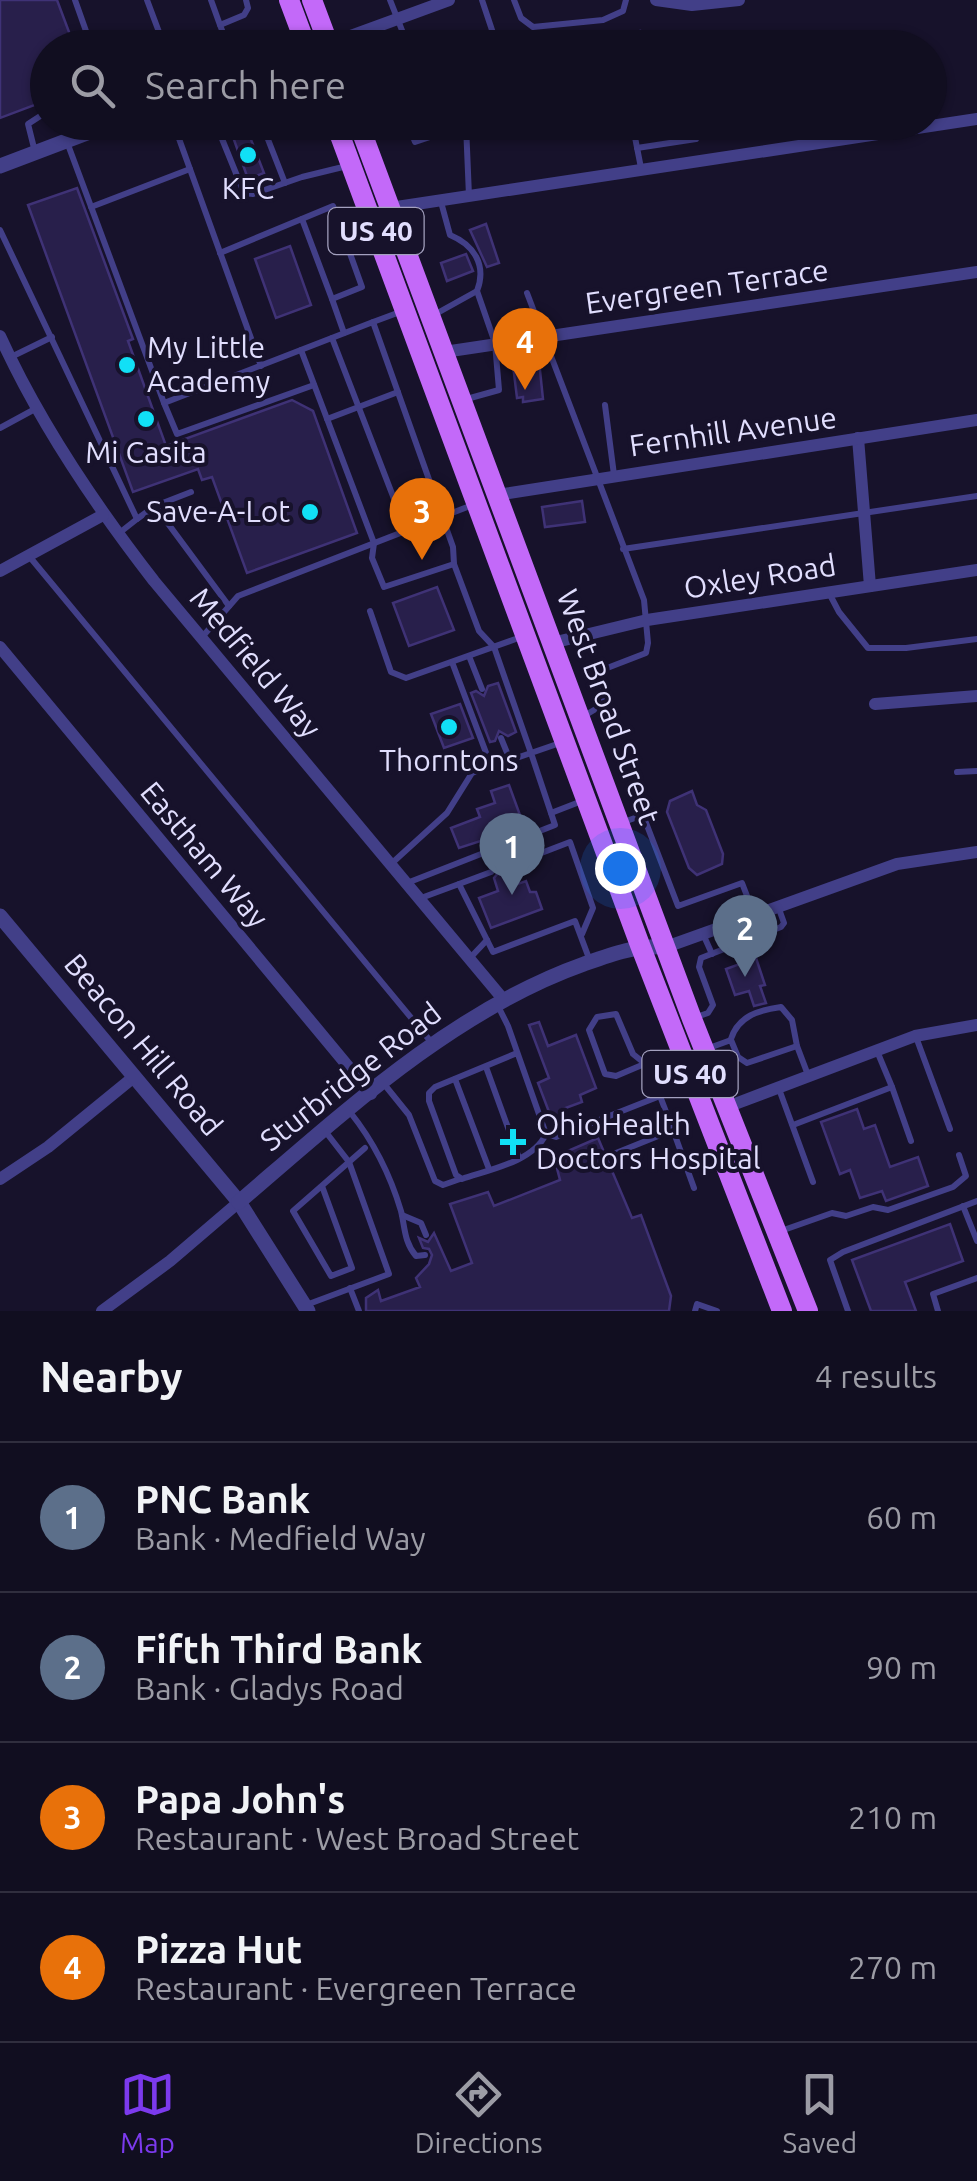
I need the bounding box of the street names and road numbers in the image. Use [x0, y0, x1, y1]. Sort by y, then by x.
road number: US 40 [328, 208, 424, 254]
street label: Evergreen Terrace [583, 252, 831, 320]
street label: Fernhill Avenue [627, 400, 839, 462]
street label: Oxley Road [681, 547, 838, 605]
street label: Medfield Way [183, 581, 328, 744]
street label: West Broad Street [551, 585, 667, 829]
street label: Eastham Way [134, 775, 275, 934]
street label: Beacon Hill Road [58, 947, 230, 1142]
street label: Sturbridge Road [253, 995, 447, 1157]
road number: US 40 [642, 1051, 738, 1097]

